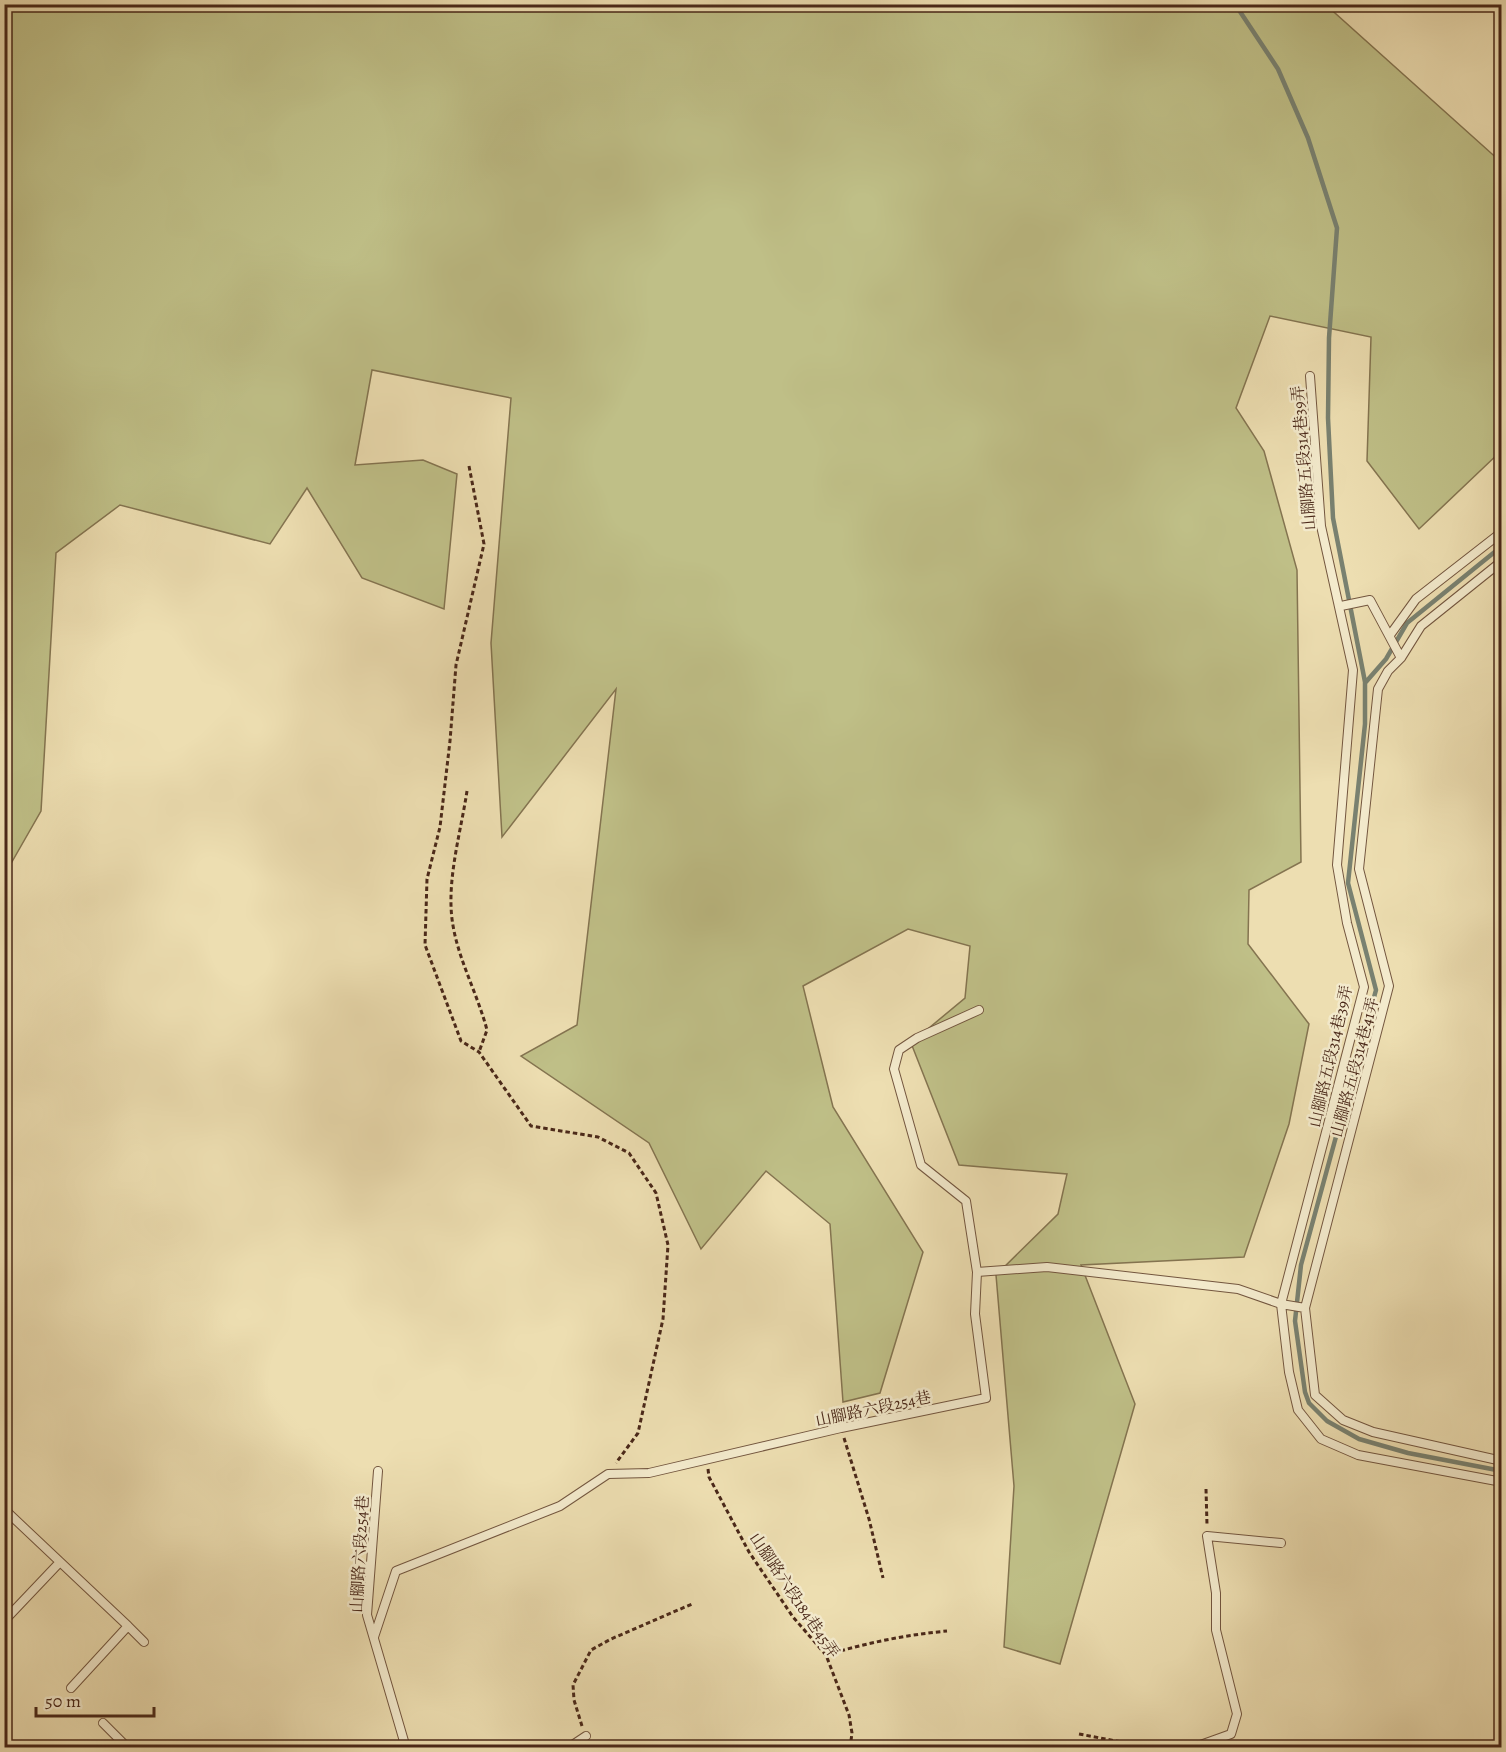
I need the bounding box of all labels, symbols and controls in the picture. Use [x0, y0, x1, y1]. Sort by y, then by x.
street label: 山腳路五段314巷39弄 [1287, 385, 1321, 531]
street label: 山腳路五段314巷39弄 [1304, 983, 1358, 1129]
street label: 山腳路五段314巷41弄 [1326, 995, 1384, 1140]
street label: 山腳路六段254巷 [813, 1386, 933, 1432]
street label: 山腳路六段254巷 [346, 1495, 374, 1613]
street label: 山腳路六段184巷45弄 [744, 1529, 844, 1662]
scale bar [36, 1680, 154, 1718]
text: 50 m [45, 1689, 81, 1713]

